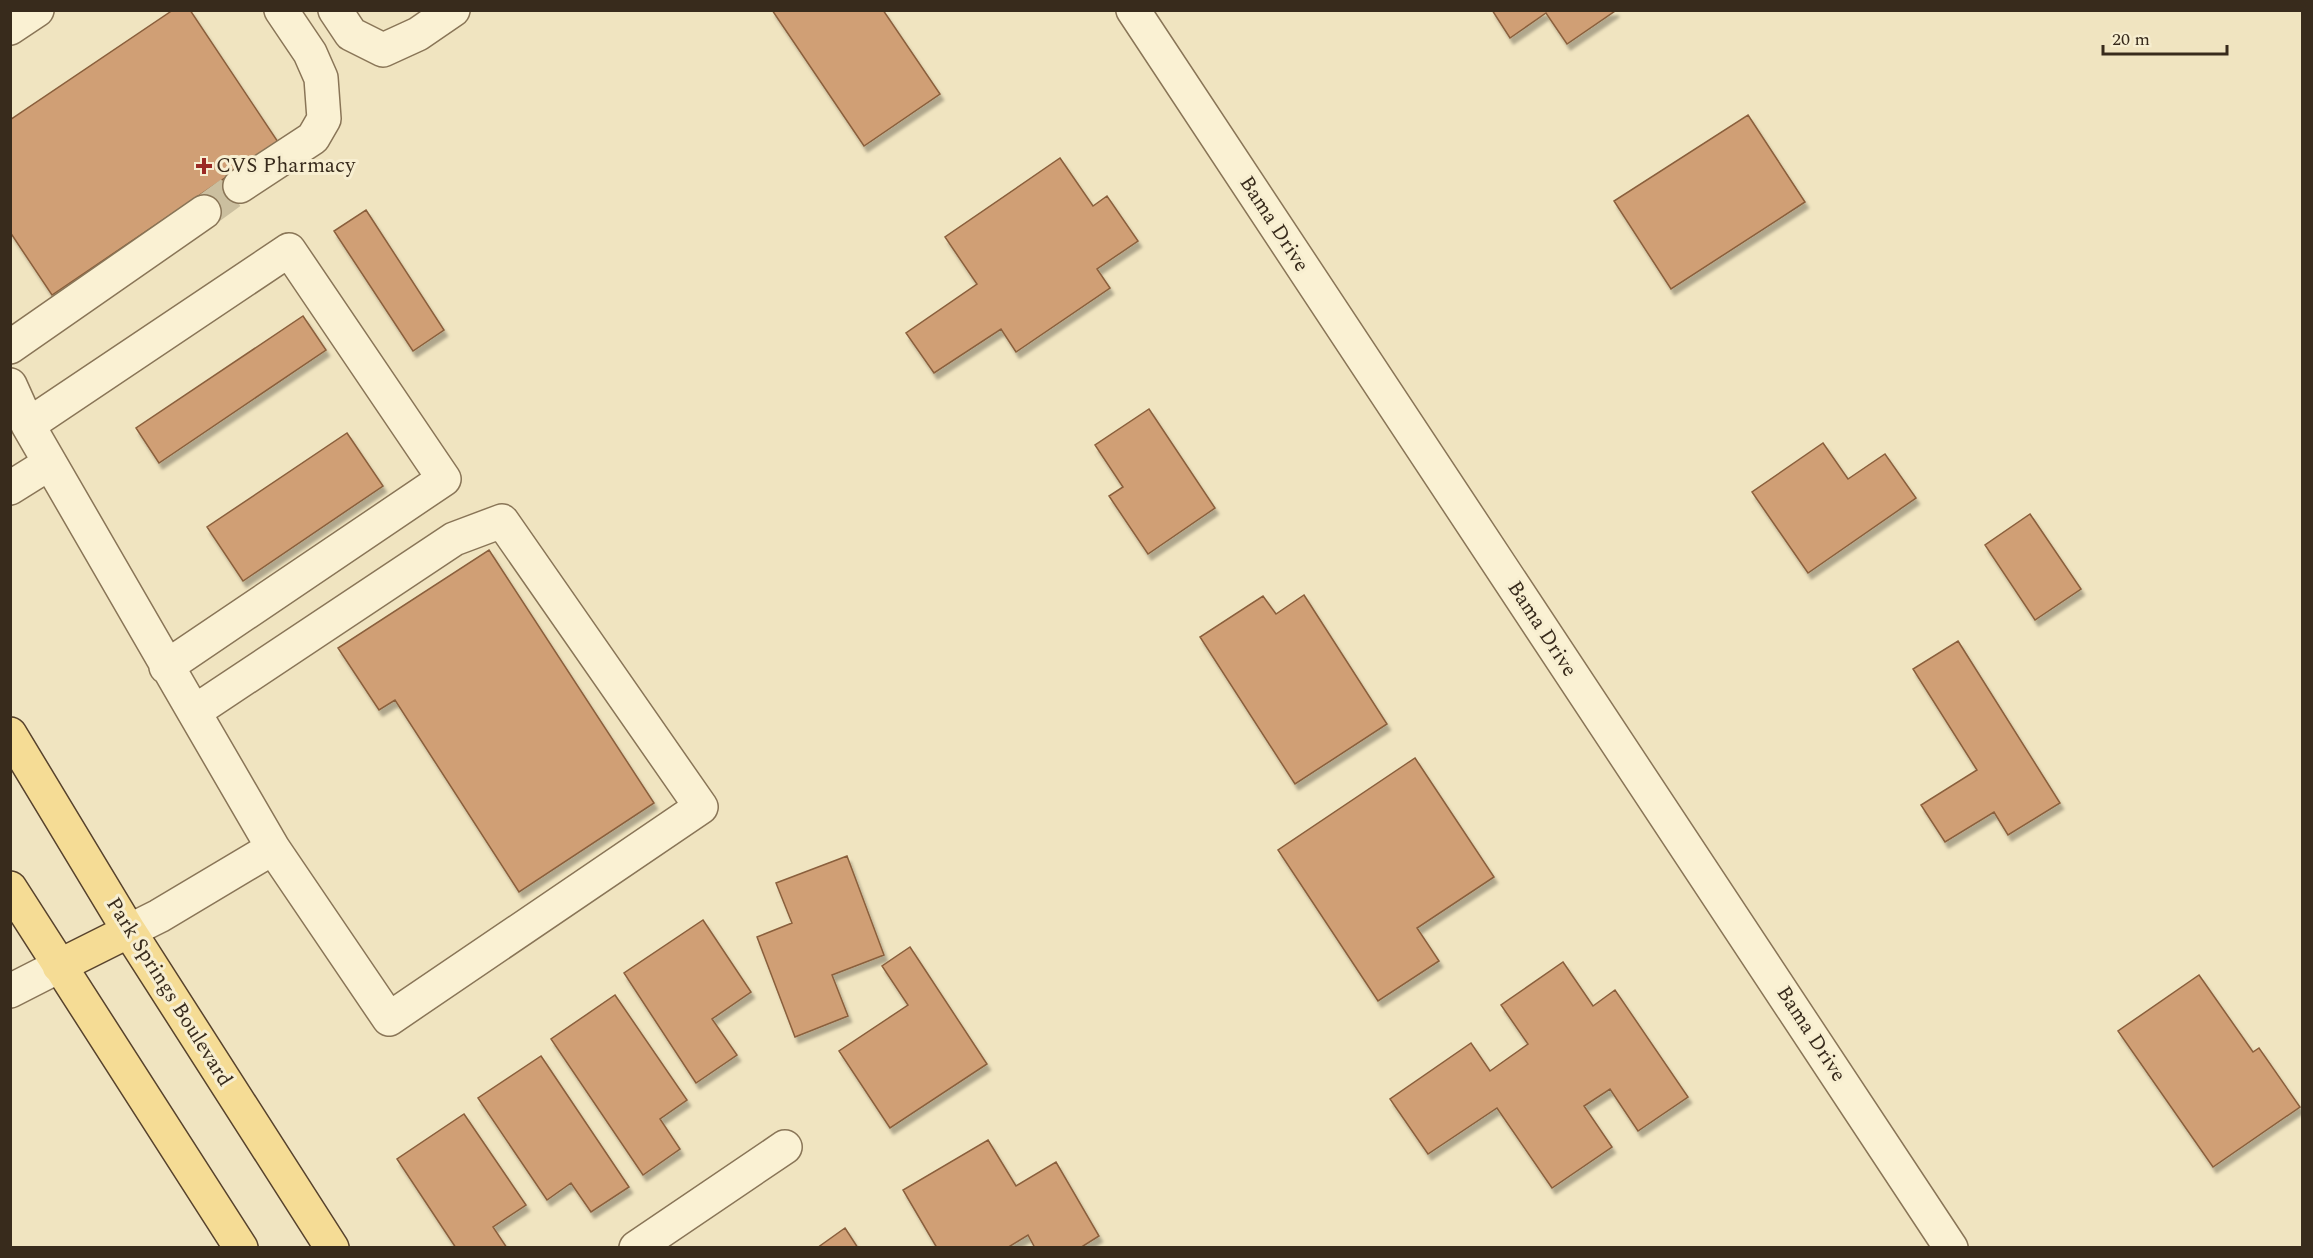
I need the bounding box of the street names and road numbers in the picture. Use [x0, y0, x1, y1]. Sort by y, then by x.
street label: Bama Drive [1231, 170, 1317, 278]
street label: Bama Drive [1499, 575, 1585, 683]
street label: Park Springs Boulevard [98, 891, 240, 1093]
street label: Bama Drive [1768, 980, 1854, 1088]

